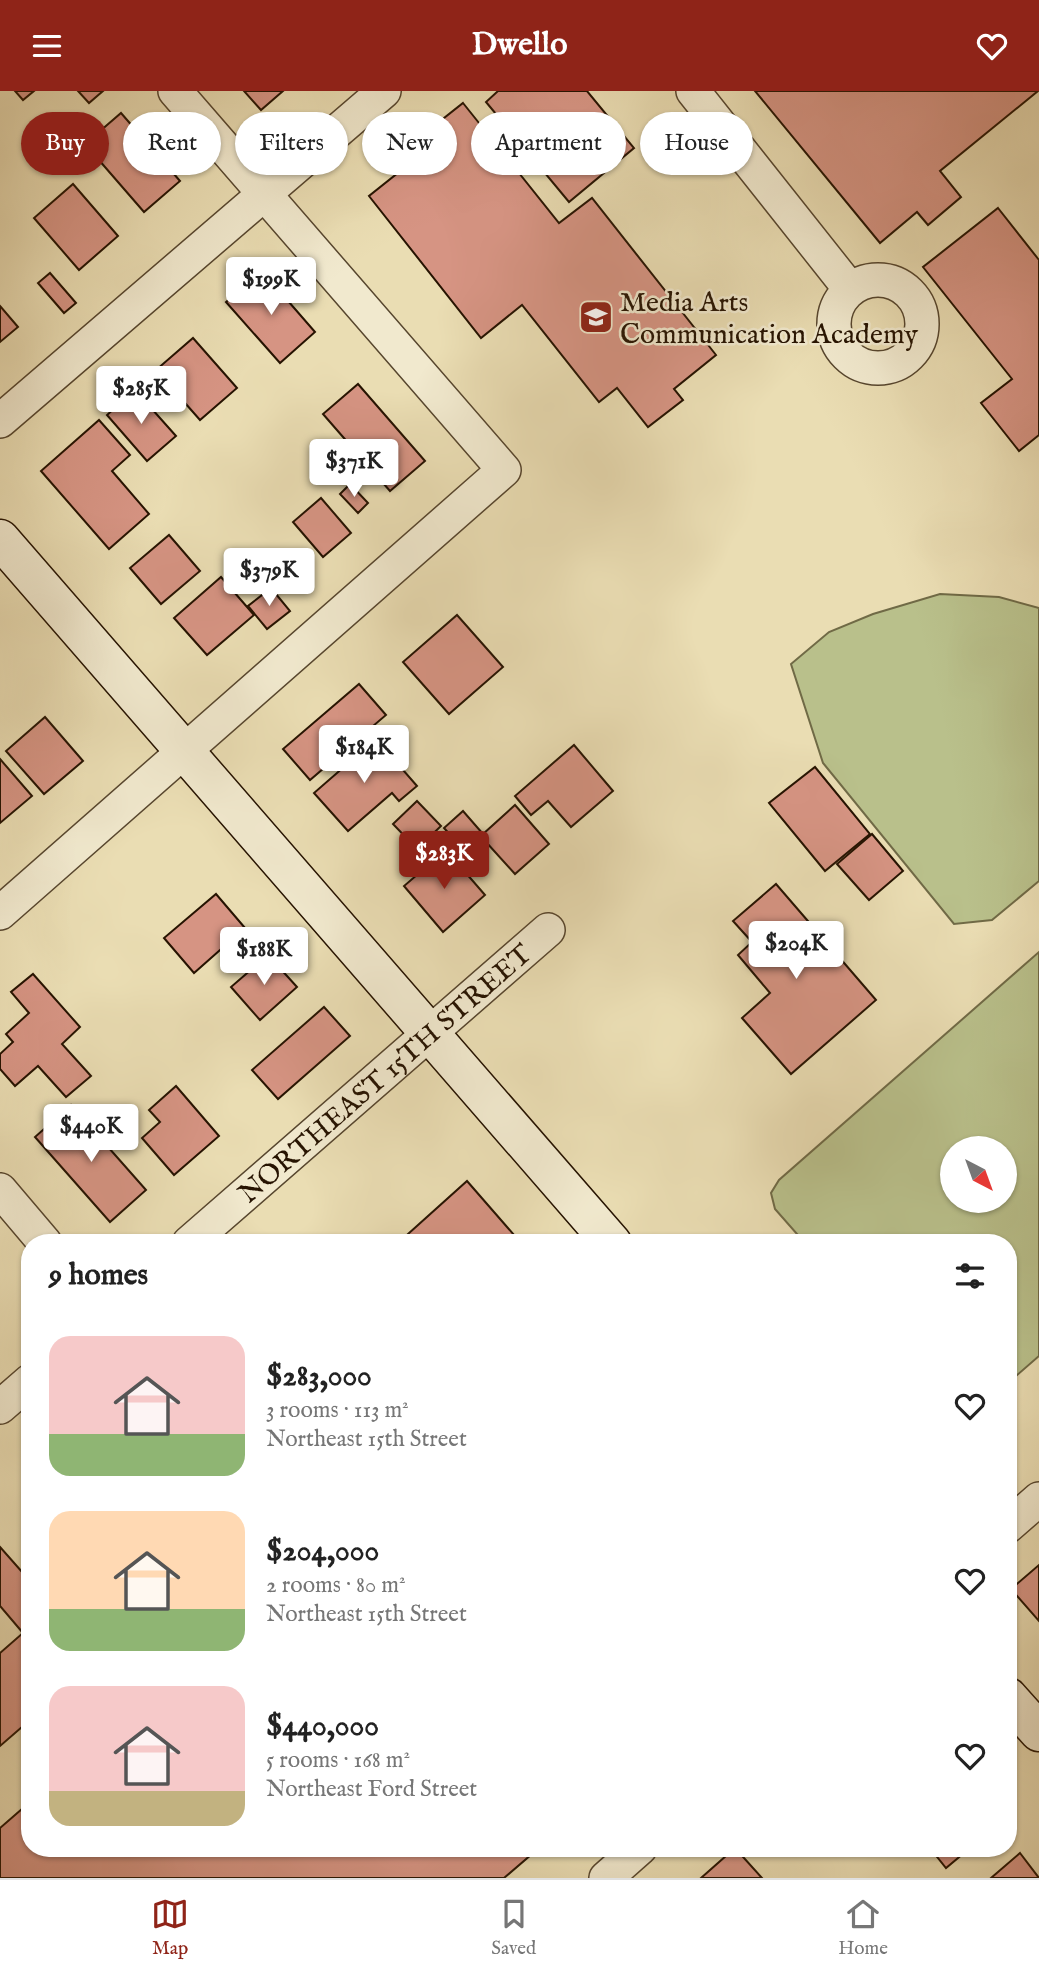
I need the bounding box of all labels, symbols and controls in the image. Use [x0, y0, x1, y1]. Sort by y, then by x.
text: Dwello [472, 25, 567, 66]
icon: menu [28, 27, 66, 65]
icon: heart [973, 27, 1011, 65]
chip: Buy [21, 112, 109, 175]
chip: Rent [123, 112, 221, 175]
chip: Filters [235, 112, 348, 175]
chip: New [362, 112, 457, 175]
chip: Apartment [471, 112, 626, 175]
chip: House [640, 112, 753, 175]
pin: $199K [222, 257, 320, 317]
text: $199K [242, 265, 300, 294]
place label: Media Arts Communication Academy [620, 286, 918, 353]
school or university icon: Media Arts Communication Academy [577, 298, 615, 336]
pin: $285K [92, 367, 190, 426]
text: $285K [112, 374, 170, 403]
pin: $371K [305, 439, 403, 499]
text: $371K [325, 447, 383, 476]
pin: $379K [220, 549, 318, 608]
text: $379K [240, 556, 298, 585]
pin: $184K [315, 725, 413, 785]
text: $184K [335, 733, 393, 762]
pin: $283K [395, 831, 493, 891]
text: $283K [415, 839, 473, 868]
pin: $204K [747, 921, 845, 981]
pin: $188K [215, 927, 313, 987]
text: $204K [765, 929, 827, 958]
text: $188K [236, 935, 292, 964]
street label: NORTHEAST 15TH STREET [232, 937, 540, 1212]
pin: $440K [42, 1105, 140, 1164]
text: $440K [59, 1112, 123, 1141]
north arrow [940, 1136, 1017, 1213]
map controls [940, 1136, 1017, 1213]
text: 9 homes [49, 1257, 148, 1295]
icon: filters [951, 1257, 989, 1295]
text: $283,000 [266, 1358, 372, 1396]
icon: home [105, 1364, 189, 1448]
icon: heart [951, 1387, 989, 1425]
text: 3 rooms · 113 m² [266, 1396, 409, 1425]
text: Northeast 15th Street [266, 1425, 467, 1454]
text: $204,000 [266, 1533, 379, 1571]
icon: home [105, 1539, 189, 1623]
icon: heart [951, 1562, 989, 1600]
text: 2 rooms · 80 m² [266, 1571, 406, 1600]
text: Northeast 15th Street [266, 1600, 467, 1629]
text: $440,000 [266, 1708, 379, 1746]
icon: home [105, 1714, 189, 1798]
icon: heart [951, 1737, 989, 1775]
text: 5 rooms · 168 m² [266, 1746, 410, 1775]
text: Northeast Ford Street [266, 1775, 477, 1804]
tab: Map [151, 1895, 189, 1961]
tab: Saved [491, 1895, 536, 1961]
tab: Home [838, 1895, 888, 1961]

